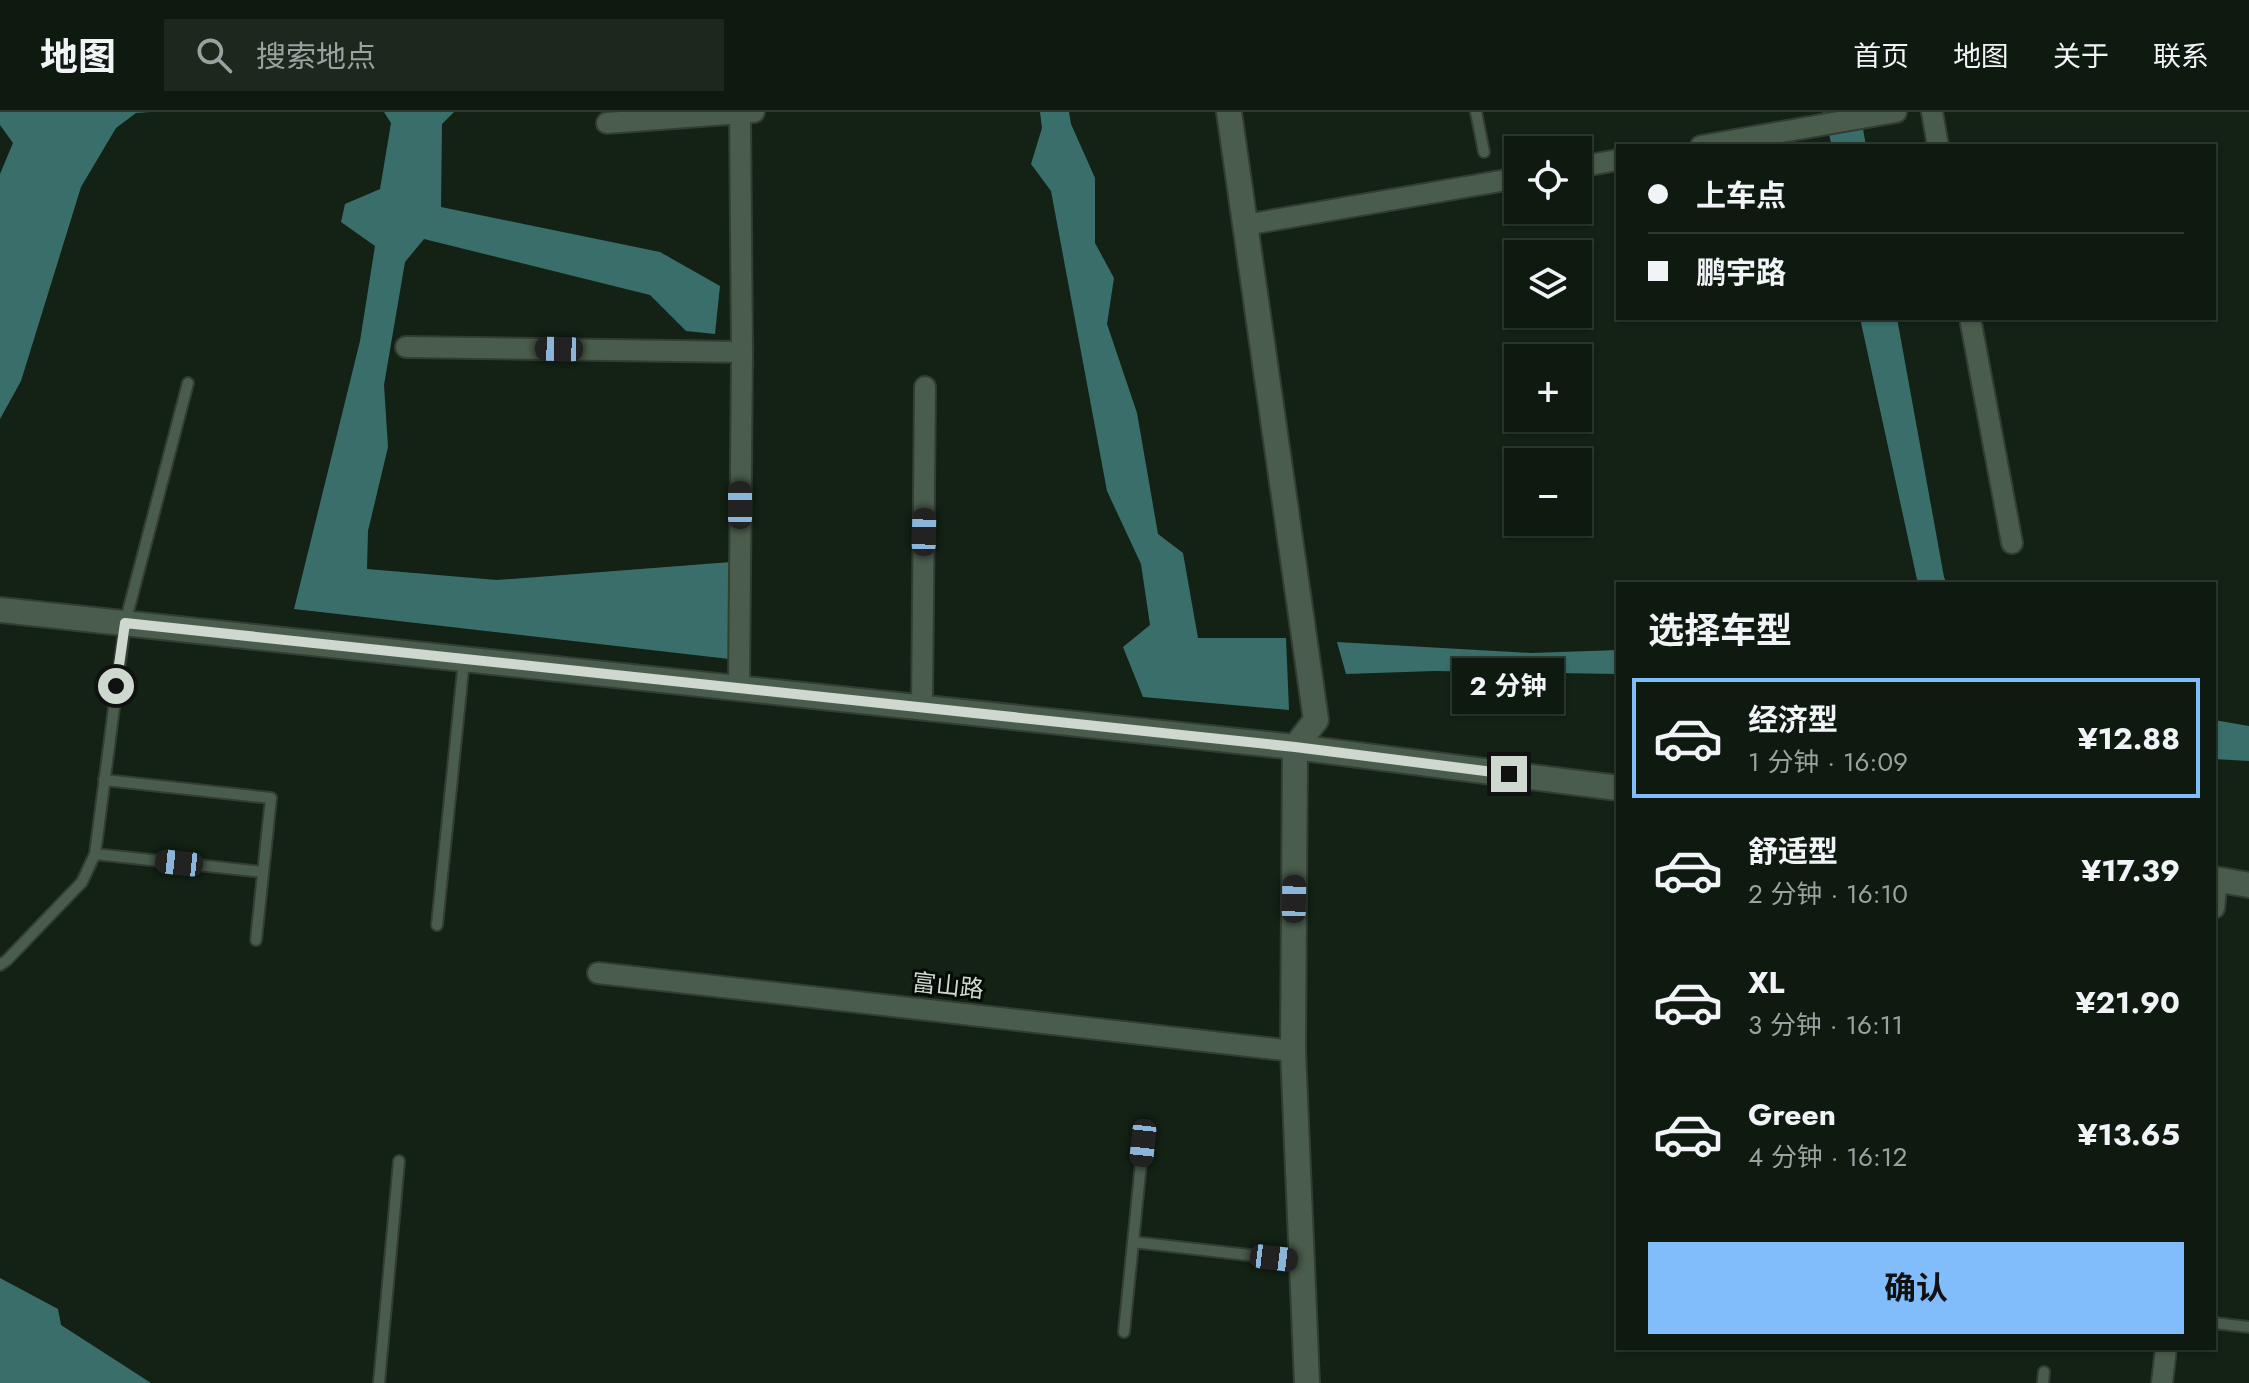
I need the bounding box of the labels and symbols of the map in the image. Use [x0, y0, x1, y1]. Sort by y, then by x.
car [535, 337, 583, 361]
car [728, 481, 752, 529]
car [912, 508, 936, 556]
callout: 2 分钟 [1453, 658, 1565, 714]
route start [98, 668, 134, 704]
route end [1491, 756, 1527, 792]
car [154, 849, 204, 877]
car [1282, 875, 1306, 923]
street label: 富山路 [910, 964, 986, 1007]
car [1129, 1118, 1157, 1168]
car [1249, 1243, 1299, 1273]

